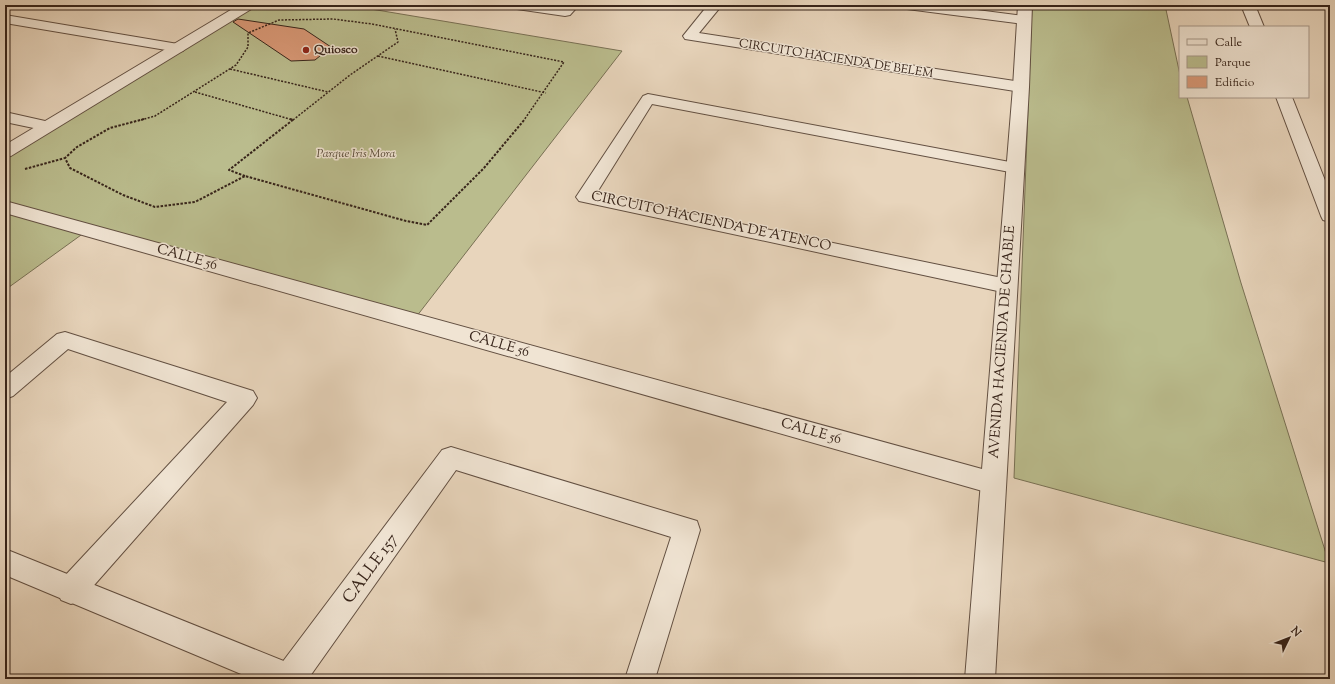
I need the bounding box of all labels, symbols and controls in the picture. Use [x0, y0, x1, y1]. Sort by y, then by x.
legend [1179, 26, 1309, 98]
text: Calle [1215, 34, 1243, 52]
street label: CIRCUITO HACIENDA DE BELEM [738, 35, 934, 83]
place label: Quiosco [314, 41, 358, 59]
marker: Quiosco [301, 45, 311, 55]
text: Parque [1215, 54, 1251, 72]
text: Edificio [1215, 74, 1255, 92]
park label: Parque Iris Mora [317, 145, 395, 163]
street label: CIRCUITO HACIENDA DE ATENCO [589, 187, 833, 257]
street label: AVENIDA HACIENDA DE CHABLE [985, 224, 1021, 459]
street label: CALLE 56 [154, 240, 220, 276]
street label: CALLE 56 [466, 327, 532, 363]
street label: CALLE 56 [778, 414, 844, 450]
street label: CALLE 157 [337, 529, 405, 609]
north arrow [1269, 618, 1309, 658]
text: N [1286, 622, 1305, 641]

